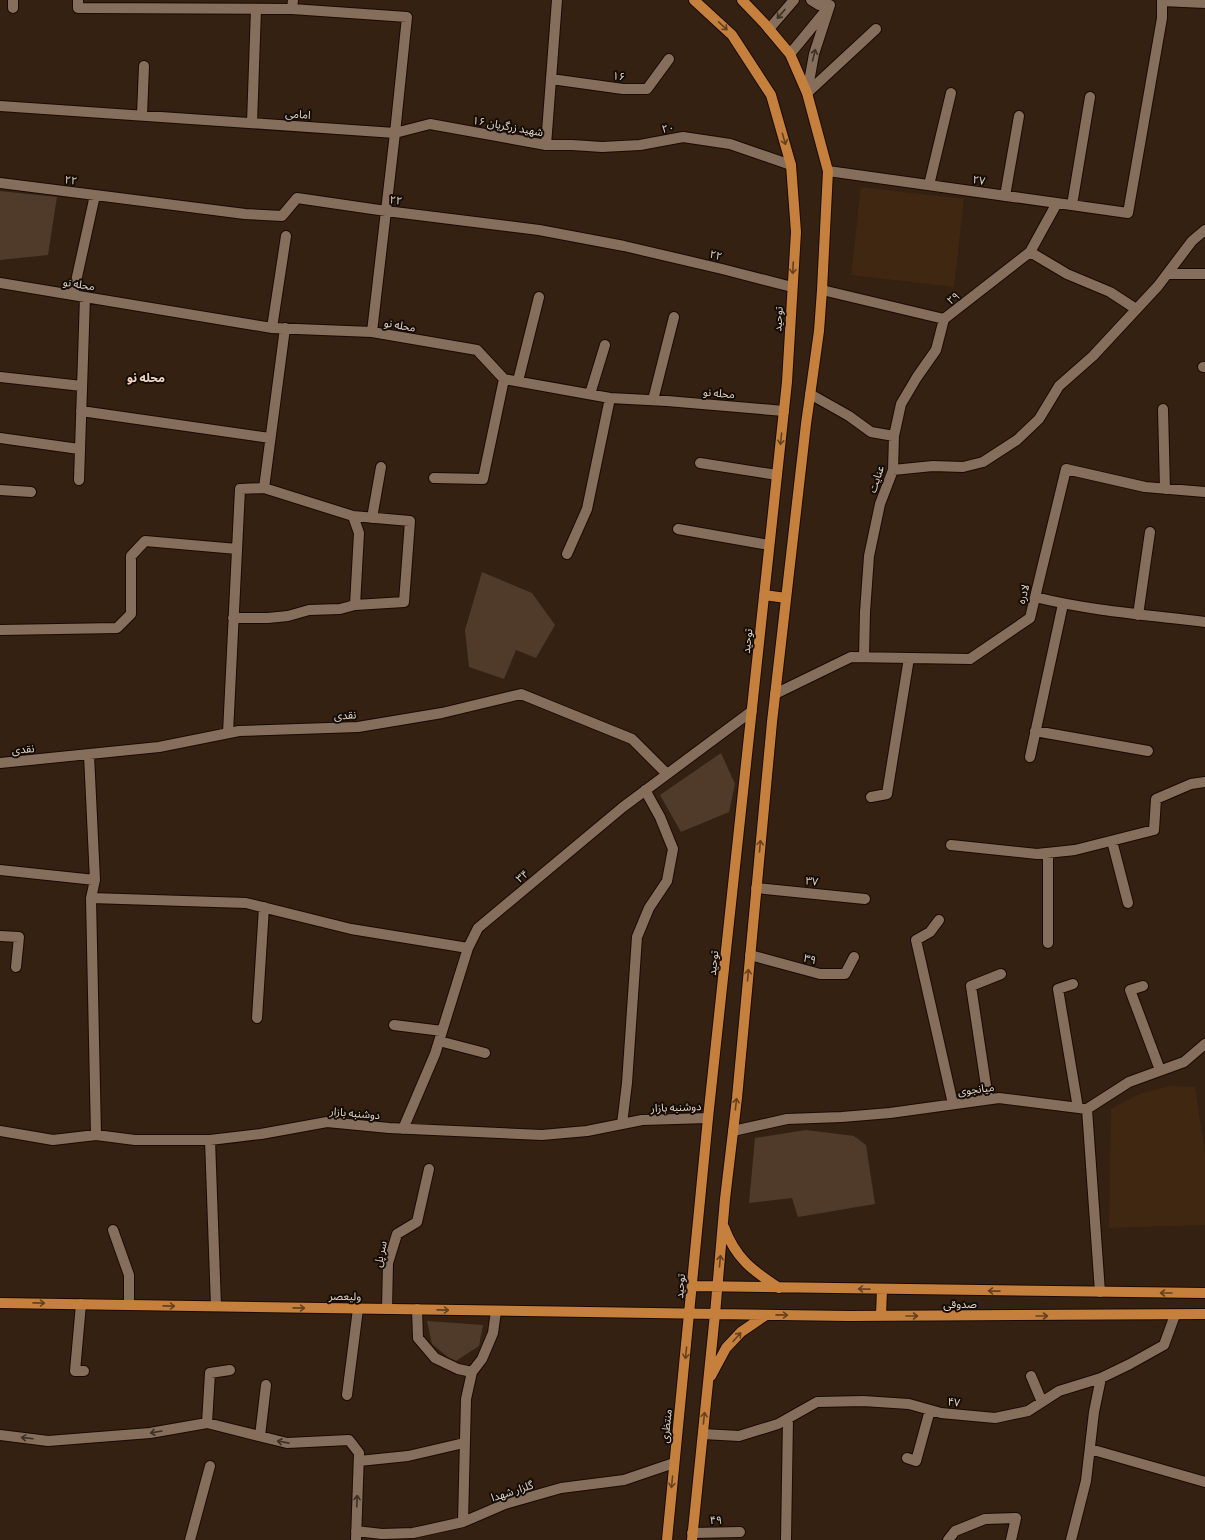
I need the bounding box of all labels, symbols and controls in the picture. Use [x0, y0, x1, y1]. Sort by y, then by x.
one-way arrow [777, 9, 786, 20]
one-way arrow [718, 22, 728, 31]
one-way arrow [811, 49, 819, 62]
street label: ۱۶ [612, 68, 626, 84]
street label: امامی [285, 106, 311, 122]
street label: ۱۶ شهید زرگریان [471, 113, 545, 139]
street label: ۲۰ [661, 120, 675, 136]
one-way arrow [781, 132, 788, 145]
street label: ۲۲ [64, 172, 78, 188]
street label: ۲۷ [972, 172, 987, 188]
street label: ۲۲ [389, 192, 403, 208]
street label: ۲۲ [708, 247, 724, 263]
one-way arrow [790, 261, 797, 274]
street label: محله نو [62, 275, 96, 293]
street label: ۲۹ [944, 289, 962, 307]
street label: توحید [770, 306, 786, 332]
street label: محله نو [383, 315, 417, 335]
district label: محله نو [127, 370, 165, 385]
street label: محله نو [702, 385, 736, 401]
one-way arrow [777, 432, 784, 445]
street label: عنایت [865, 463, 887, 494]
street label: لادره [1014, 583, 1032, 605]
street label: توحید [739, 628, 755, 654]
street label: نقدی [333, 707, 357, 723]
street label: نقدی [11, 741, 35, 757]
one-way arrow [757, 839, 764, 852]
street label: ۳۴ [513, 867, 531, 885]
street label: ۳۷ [805, 873, 820, 889]
street label: توحید [705, 950, 721, 976]
street label: ۳۹ [802, 951, 818, 967]
one-way arrow [745, 969, 752, 982]
street label: میانجوی [957, 1080, 995, 1098]
one-way arrow [733, 1098, 740, 1111]
street label: دوشنبه بازار [649, 1099, 702, 1115]
street label: دوشنبه بازار [328, 1104, 381, 1122]
street label: سر پل [370, 1239, 391, 1269]
one-way arrow [716, 1255, 723, 1268]
street label: توحید [672, 1273, 688, 1299]
one-way arrow [858, 1285, 871, 1293]
one-way arrow [988, 1287, 1001, 1295]
street label: ولیعصر [328, 1289, 361, 1303]
one-way arrow [1160, 1289, 1173, 1297]
street label: صدوقی [943, 1297, 977, 1311]
one-way arrow [32, 1300, 45, 1307]
one-way arrow [162, 1302, 175, 1309]
one-way arrow [292, 1304, 305, 1312]
one-way arrow [436, 1306, 449, 1314]
one-way arrow [775, 1311, 788, 1319]
one-way arrow [905, 1312, 918, 1320]
one-way arrow [1035, 1312, 1048, 1320]
one-way arrow [732, 1331, 741, 1342]
one-way arrow [682, 1346, 689, 1359]
street label: ۴۷ [947, 1394, 962, 1410]
street label: منتظری [657, 1408, 675, 1444]
one-way arrow [701, 1412, 708, 1425]
one-way arrow [150, 1428, 163, 1436]
one-way arrow [21, 1435, 34, 1442]
one-way arrow [277, 1437, 290, 1445]
one-way arrow [669, 1475, 676, 1488]
street label: گلزار شهدا [489, 1477, 535, 1504]
one-way arrow [353, 1495, 361, 1508]
street label: ۴۹ [710, 1513, 722, 1527]

